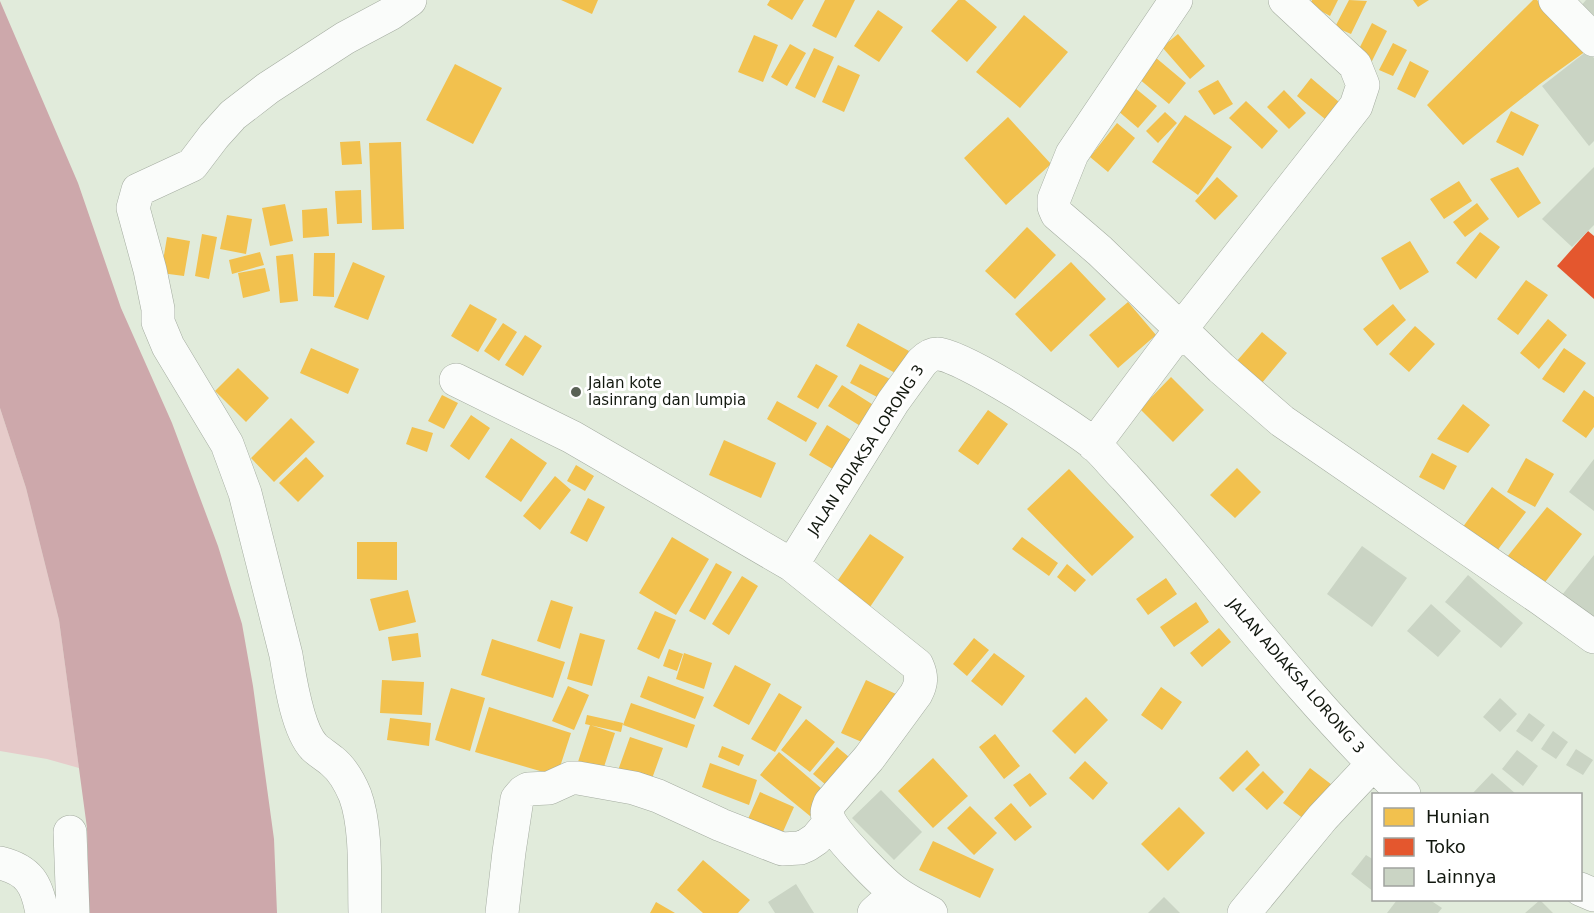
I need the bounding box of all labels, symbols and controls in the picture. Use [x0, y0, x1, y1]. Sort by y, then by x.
street label: JALAN ADIAKSA LORONG 3 [804, 361, 928, 539]
place label: Jalan kote lasinrang dan lumpia [587, 374, 746, 409]
marker: Jalan kote lasinrang dan lumpia [569, 385, 583, 399]
street label: JALAN ADIAKSA LORONG 3 [1223, 594, 1368, 757]
legend [1372, 793, 1582, 901]
text: Hunian [1426, 806, 1490, 827]
text: Toko [1425, 836, 1466, 857]
text: Lainnya [1426, 866, 1497, 887]

